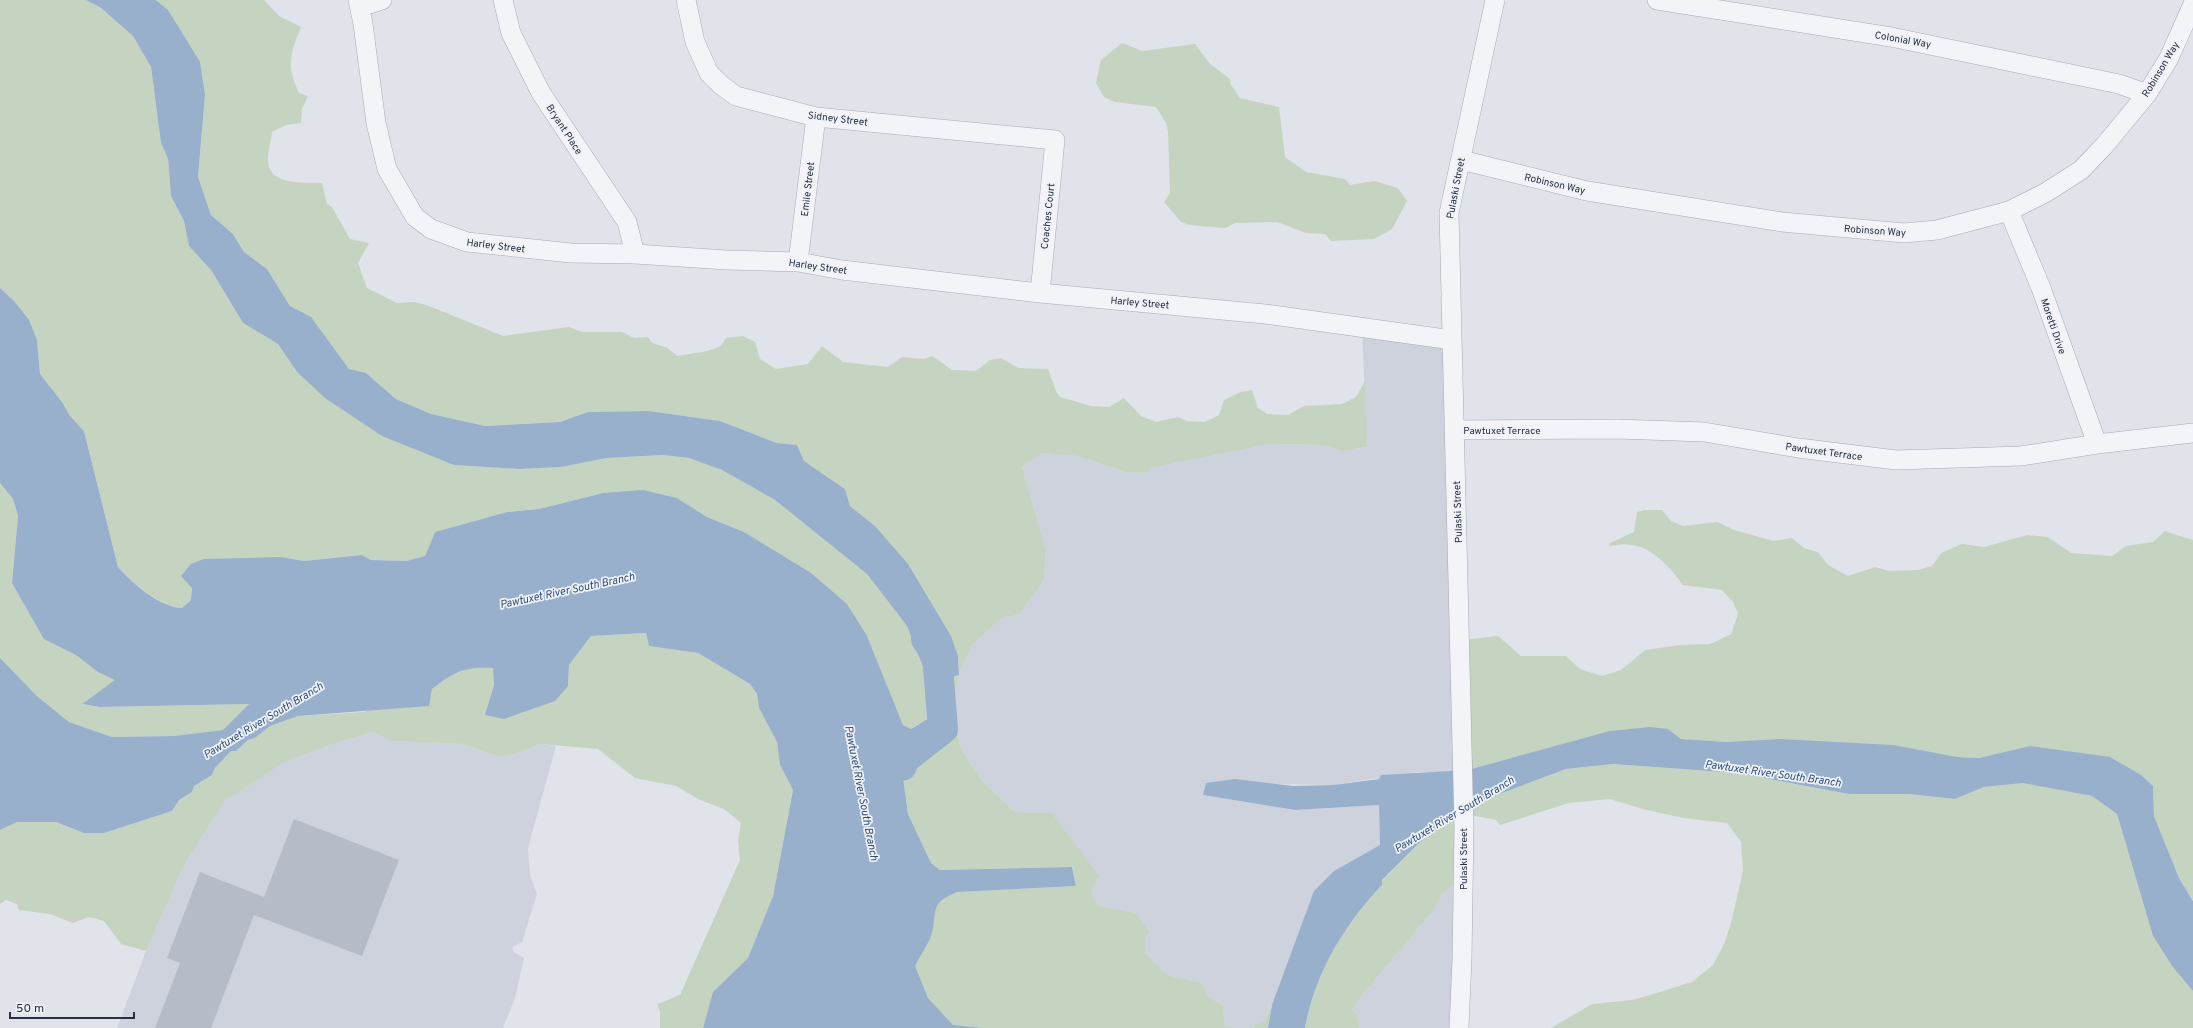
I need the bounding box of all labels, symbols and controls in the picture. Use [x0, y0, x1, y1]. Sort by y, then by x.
street label: Colonial Way [1873, 29, 1932, 52]
street label: Robinson Way [2140, 40, 2183, 100]
street label: Bryant Place [543, 102, 585, 157]
street label: Sidney Street [807, 109, 869, 130]
street label: Pulaski Street [1444, 156, 1469, 220]
street label: Emile Street [799, 161, 818, 217]
street label: Robinson Way [1523, 171, 1587, 198]
street label: Coaches Court [1039, 182, 1058, 250]
street label: Robinson Way [1843, 223, 1906, 240]
street label: Harley Street [466, 236, 526, 257]
street label: Harley Street [788, 257, 848, 278]
street label: Harley Street [1110, 294, 1170, 313]
street label: Moretti Drive [2037, 297, 2068, 356]
street label: Pawtuxet Terrace [1463, 425, 1541, 438]
street label: Pawtuxet Terrace [1785, 441, 1863, 464]
street label: Pulaski Street [1451, 480, 1466, 543]
water label: Pawtuxet River South Branch [499, 570, 636, 612]
water label: Pawtuxet River South Branch [201, 679, 326, 762]
water label: Pawtuxet River South Branch [841, 724, 881, 862]
water label: Pawtuxet River South Branch [1704, 757, 1842, 790]
water label: Pawtuxet River South Branch [1392, 773, 1517, 856]
street label: Pulaski Street [1458, 828, 1471, 890]
scale bar [10, 994, 134, 1020]
text: 50 m [16, 1001, 44, 1017]

